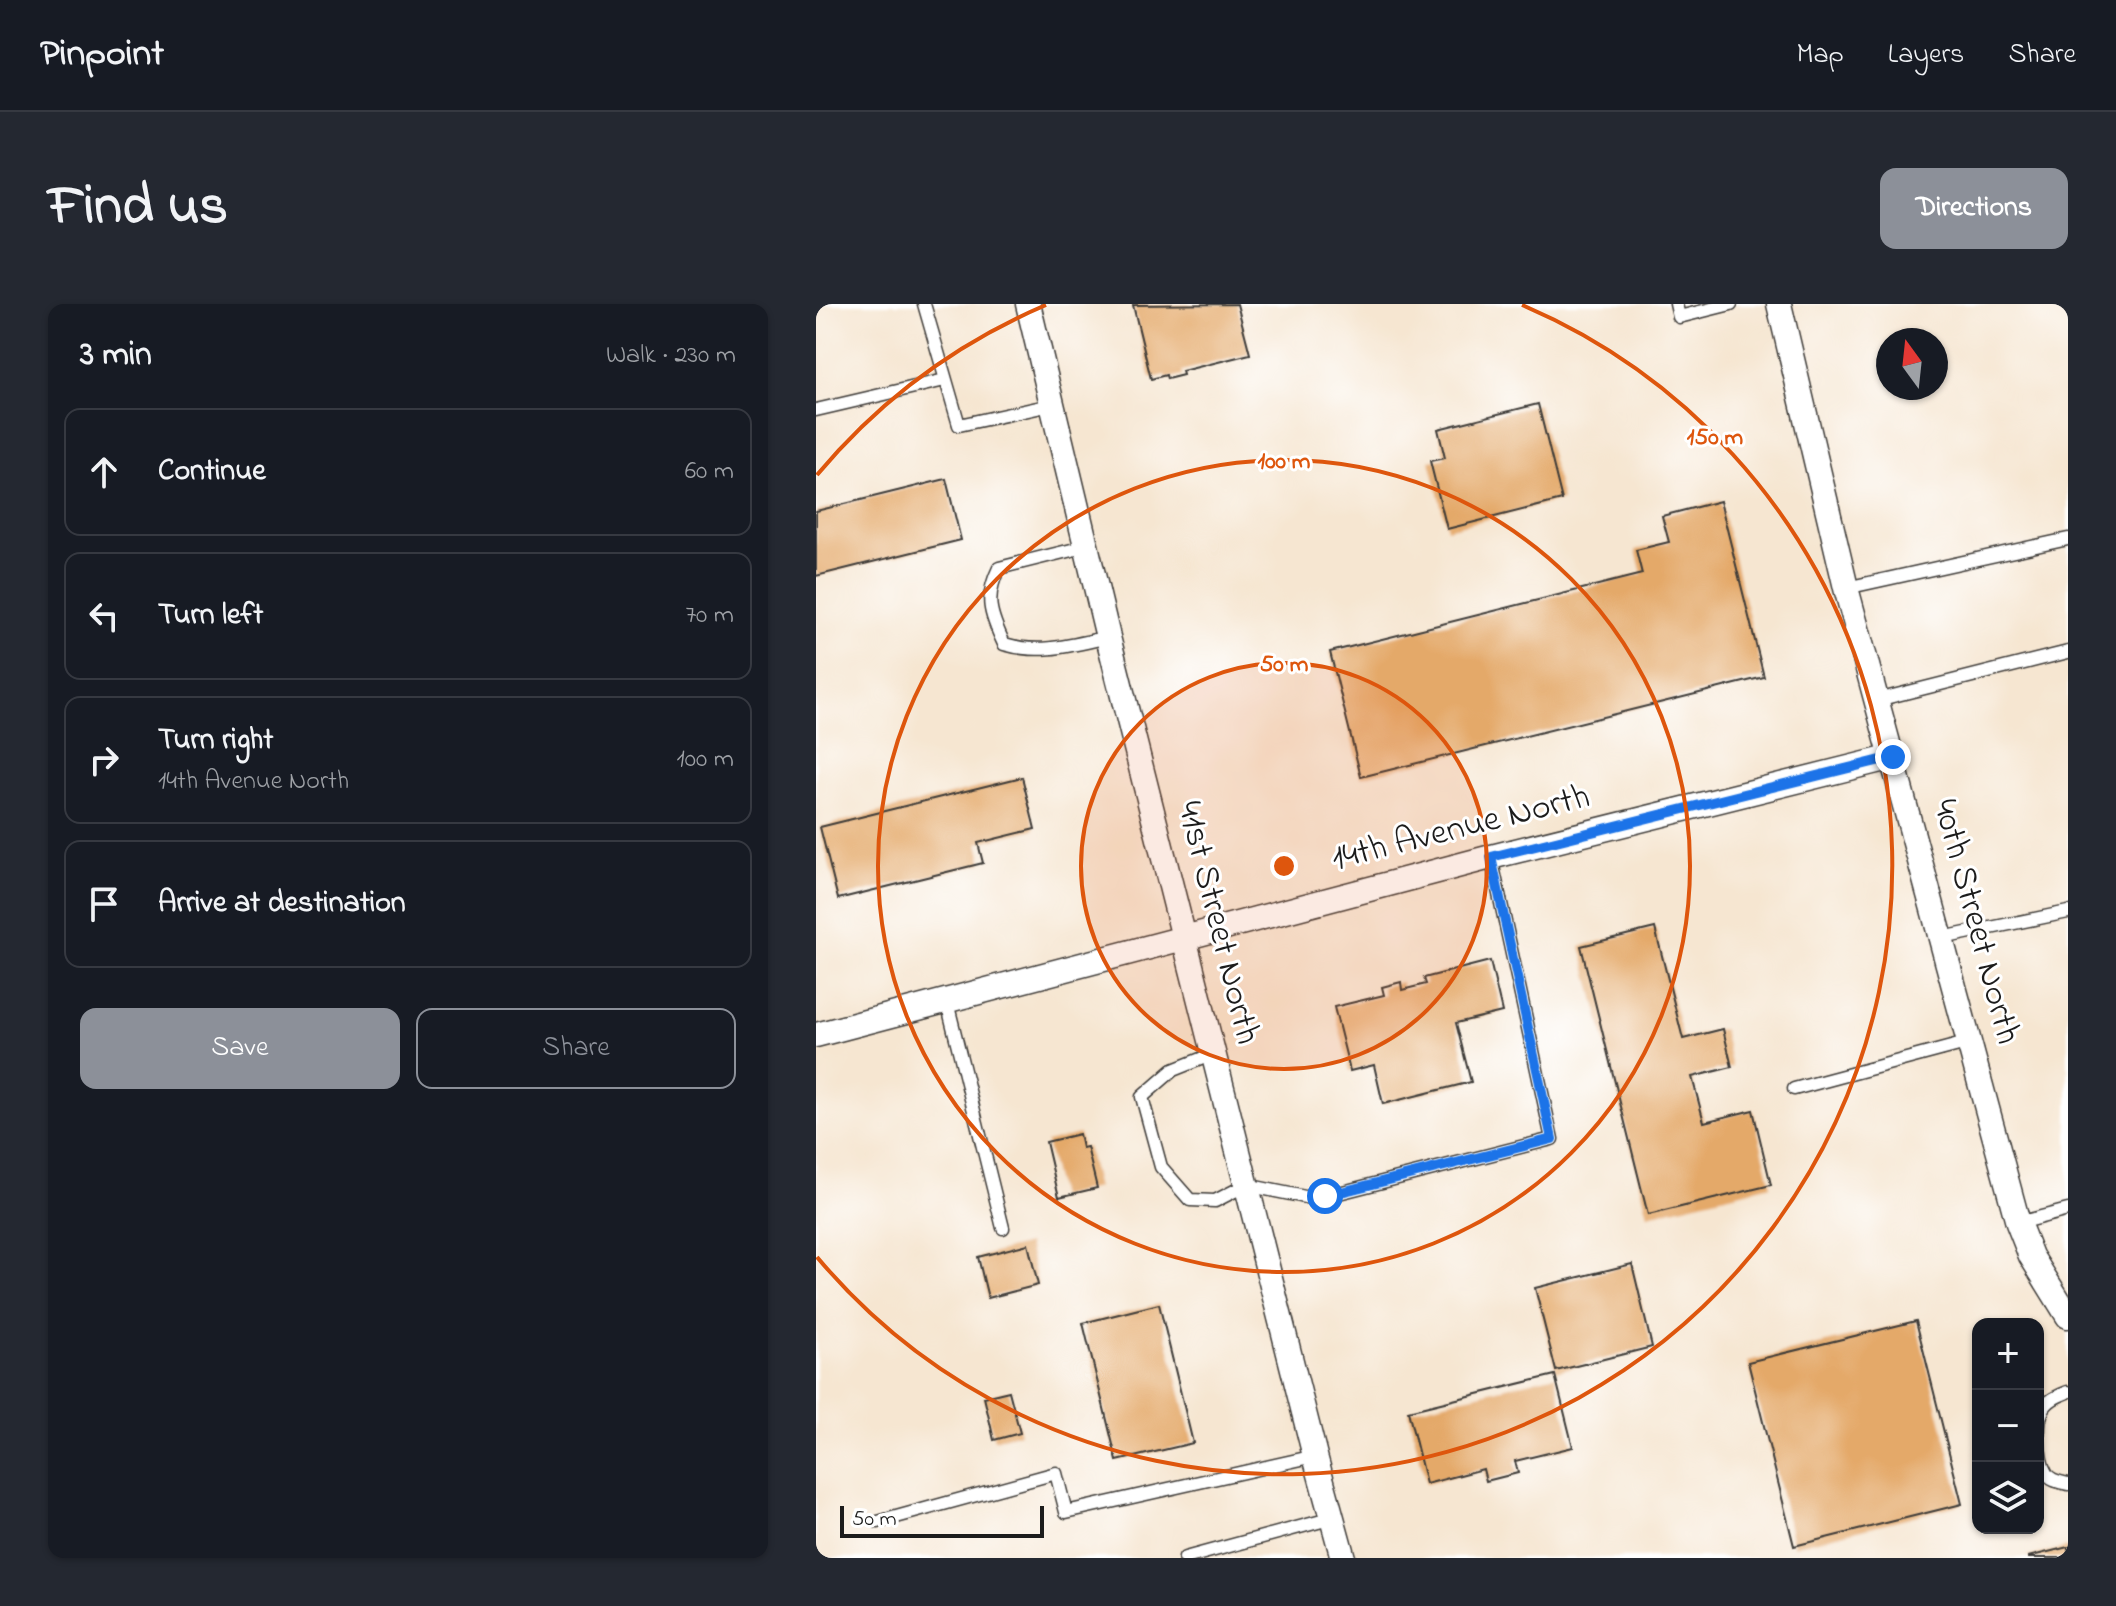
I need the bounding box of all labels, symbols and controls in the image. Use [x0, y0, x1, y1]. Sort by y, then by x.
text: Pinpoint [40, 27, 164, 83]
text: Map [1796, 35, 1844, 76]
text: Layers [1888, 35, 1964, 76]
text: Share [2008, 35, 2076, 76]
text: Find us [48, 168, 228, 249]
button: Directions [1880, 168, 2068, 249]
north arrow [1876, 328, 1948, 400]
text: 3 min [80, 331, 152, 381]
text: Walk · 230 m [606, 337, 736, 375]
text: 150 m [1687, 421, 1744, 456]
text: 100 m [1258, 445, 1311, 480]
icon: ahead [82, 450, 126, 494]
text: Continue [158, 450, 266, 494]
text: 60 m [685, 453, 734, 491]
icon: left [82, 594, 126, 638]
text: Turn left [158, 594, 263, 638]
text: 70 m [685, 597, 734, 635]
text: 50 m [1260, 648, 1309, 683]
text: Turn right [158, 719, 273, 763]
icon: right [82, 738, 126, 782]
route end [1875, 739, 1911, 775]
text: 100 m [677, 741, 734, 779]
text: 14th Avenue North [158, 763, 349, 801]
street label: 14th Avenue North [1326, 771, 1596, 887]
street label: 40th Street North [1917, 794, 2033, 1050]
street label: 41st Street North [1161, 796, 1273, 1050]
centre of rings [1270, 852, 1298, 880]
icon: arrive [82, 882, 126, 926]
text: Arrive at destination [158, 882, 406, 926]
button: Save [80, 1008, 400, 1089]
button: Share [416, 1008, 736, 1089]
route start [1307, 1178, 1343, 1214]
map controls [1972, 1318, 2044, 1534]
button: + [1972, 1318, 2044, 1390]
button: − [1972, 1390, 2044, 1462]
button: layers [1972, 1462, 2044, 1534]
scale bar [840, 1502, 1044, 1538]
text: 50 m [852, 1504, 897, 1536]

